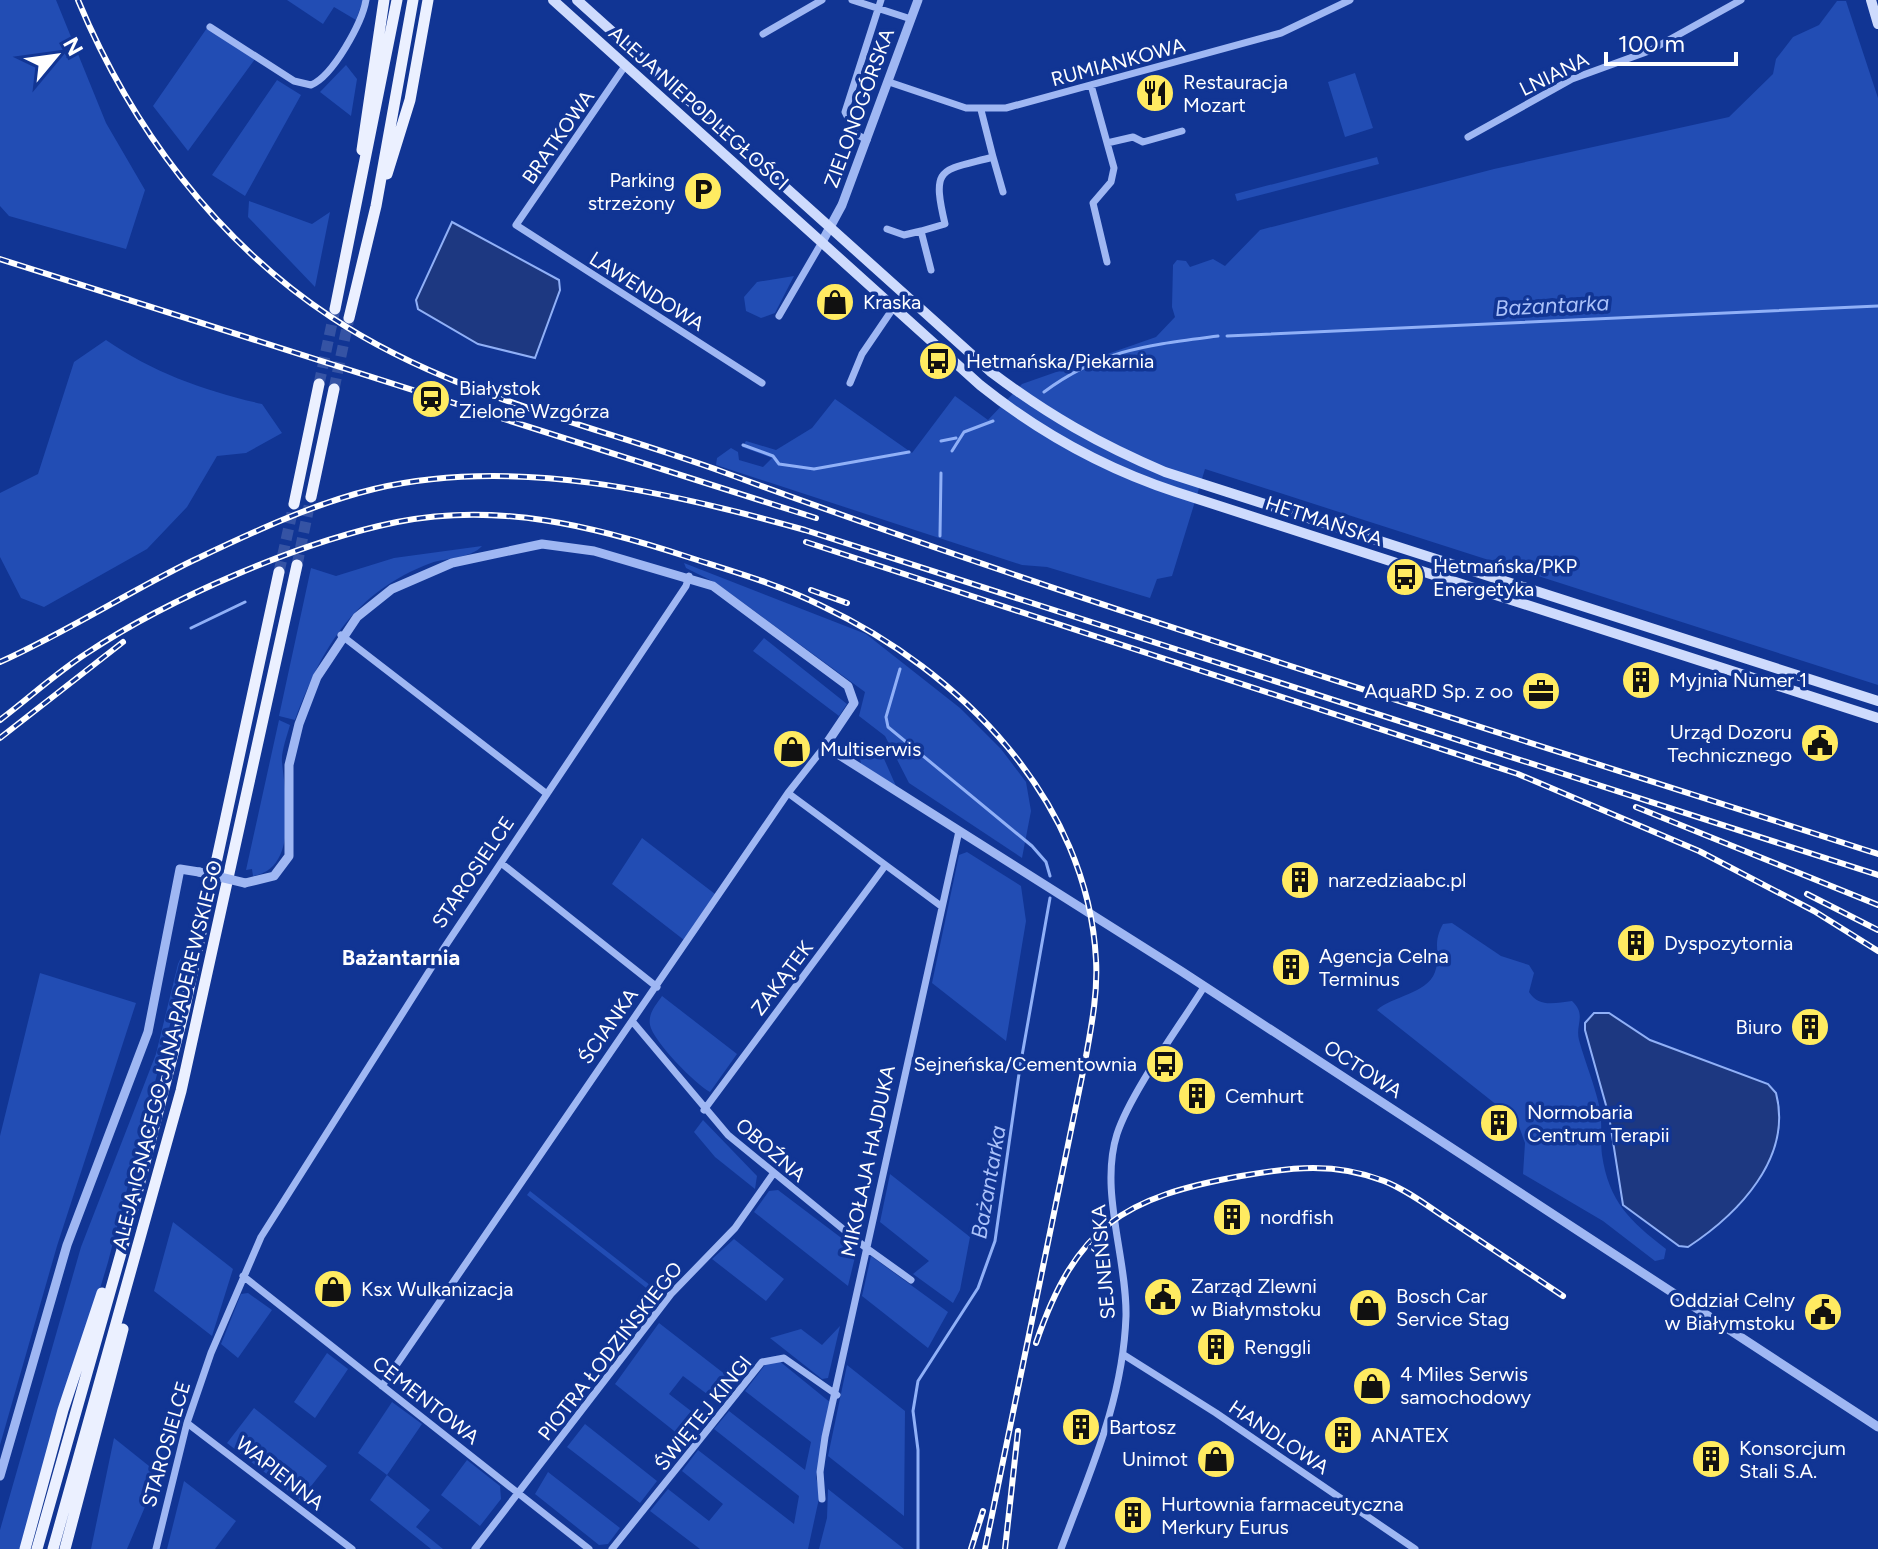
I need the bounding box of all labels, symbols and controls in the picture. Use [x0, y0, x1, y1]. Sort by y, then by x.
north arrow [16, 16, 96, 96]
scale bar [1606, 16, 1736, 66]
street label: ALEJA NIEPODLEGŁOŚCI [604, 21, 794, 195]
street label: ZIELONOGÓRSKA [819, 25, 899, 191]
text: 100 m [1618, 29, 1685, 58]
street label: RUMIANKOWA [1048, 32, 1188, 91]
text: N [57, 33, 89, 61]
street label: LNIANA [1516, 47, 1593, 101]
place label: Restauracja Mozart [1183, 70, 1288, 117]
restaurant icon: Restauracja Mozart [1134, 72, 1176, 114]
street label: BRATKOWA [517, 85, 599, 188]
place label: Parking strzeżony [588, 168, 675, 215]
parking icon: Parking strzeżony [682, 170, 724, 212]
street label: LAWENDOWA [585, 246, 709, 336]
shop icon: Kraska [814, 281, 856, 323]
water label: Bażantarka [1494, 289, 1610, 322]
place label: Kraska [863, 290, 921, 314]
bus stop icon: Hetmańska/Piekarnia [917, 340, 959, 382]
place label: Hetmańska/Piekarnia [966, 349, 1154, 373]
place label: Białystok Zielone Wzgórza [459, 376, 609, 423]
station icon: Białystok Zielone Wzgórza [410, 378, 452, 420]
street label: HETMAŃSKA [1262, 491, 1386, 551]
place label: Hetmańska/PKP Energetyka [1433, 554, 1577, 601]
bus stop icon: Hetmańska/PKP Energetyka [1384, 556, 1426, 598]
building icon: Myjnia Numer 1 [1620, 659, 1662, 701]
place label: Myjnia Numer 1 [1669, 668, 1807, 692]
office icon: AquaRD Sp. z oo [1520, 670, 1562, 712]
place label: AquaRD Sp. z oo [1364, 679, 1513, 703]
place label: Urząd Dozoru Technicznego [1667, 720, 1792, 767]
public building icon: Urząd Dozoru Technicznego [1799, 722, 1841, 764]
shop icon: Multiserwis [771, 728, 813, 770]
place label: Multiserwis [820, 737, 921, 761]
street label: STAROSIELCE [427, 812, 519, 932]
street label: ALEJA IGNACEGO JANA PADEREWSKIEGO [107, 858, 227, 1252]
building icon: narzedziaabc.pl [1279, 859, 1321, 901]
place label: narzedziaabc.pl [1328, 868, 1466, 892]
building icon: Dyspozytornia [1615, 922, 1657, 964]
place label: Dyspozytornia [1664, 931, 1793, 955]
street label: ZAKĄTEK [746, 935, 818, 1020]
district label: Bażantarnia [342, 944, 460, 971]
place label: Agencja Celna Terminus [1319, 944, 1449, 991]
building icon: Agencja Celna Terminus [1270, 946, 1312, 988]
street label: ŚCIANKA [573, 983, 643, 1068]
building icon: Biuro [1789, 1006, 1831, 1048]
place label: Biuro [1736, 1015, 1782, 1039]
street label: OCTOWA [1319, 1035, 1407, 1103]
bus stop icon: Sejneńska/Cementownia [1144, 1043, 1186, 1085]
place label: Sejneńska/Cementownia [913, 1052, 1137, 1076]
street label: MIKOŁAJA HAJDUKA [836, 1063, 900, 1259]
building icon: Cemhurt [1176, 1075, 1218, 1117]
place label: Cemhurt [1225, 1084, 1304, 1108]
place label: Normobaria Centrum Terapii [1527, 1100, 1670, 1147]
building icon: Normobaria Centrum Terapii [1478, 1102, 1520, 1144]
street label: OBOŹNA [731, 1113, 811, 1187]
water label: Bażantarka [965, 1123, 1012, 1241]
building icon: nordfish [1211, 1196, 1253, 1238]
street label: SEJNEŃSKA [1086, 1203, 1120, 1320]
place label: nordfish [1260, 1205, 1334, 1229]
street label: PIOTRA ŁODZIŃSKIEGO [533, 1257, 687, 1445]
shop icon: Ksx Wulkanizacja [312, 1268, 354, 1310]
place label: Zarząd Zlewni w Białymstoku [1191, 1274, 1321, 1321]
public building icon: Zarząd Zlewni w Białymstoku [1142, 1276, 1184, 1318]
place label: Ksx Wulkanizacja [361, 1277, 514, 1301]
place label: Bosch Car Service Stag [1396, 1284, 1509, 1331]
shop icon: Bosch Car Service Stag [1347, 1287, 1389, 1329]
place label: Oddział Celny w Białymstoku [1665, 1288, 1795, 1335]
public building icon: Oddział Celny w Białymstoku [1802, 1291, 1844, 1333]
building icon: Renggli [1195, 1326, 1237, 1368]
place label: Renggli [1244, 1335, 1311, 1359]
street label: CEMENTOWA [368, 1351, 485, 1449]
street label: ŚWIĘTEJ KINGI [650, 1351, 756, 1475]
place label: 4 Miles Serwis samochodowy [1400, 1362, 1531, 1409]
shop icon: 4 Miles Serwis samochodowy [1351, 1365, 1393, 1407]
street label: STAROSIELCE [137, 1378, 195, 1510]
street label: HANDLOWA [1225, 1395, 1334, 1479]
building icon: Bartosz [1060, 1406, 1102, 1448]
building icon: ANATEX [1322, 1414, 1364, 1456]
place label: Bartosz [1109, 1415, 1176, 1439]
place label: ANATEX [1371, 1423, 1449, 1447]
street label: WAPIENNA [231, 1431, 329, 1515]
place label: Konsorcjum Stali S.A. [1739, 1436, 1846, 1483]
shop icon: Unimot [1195, 1438, 1237, 1480]
building icon: Konsorcjum Stali S.A. [1690, 1438, 1732, 1480]
place label: Unimot [1122, 1447, 1188, 1471]
place label: Hurtownia farmaceutyczna Merkury Eurus [1161, 1492, 1404, 1539]
building icon: Hurtownia farmaceutyczna Merkury Eurus [1112, 1494, 1154, 1536]

